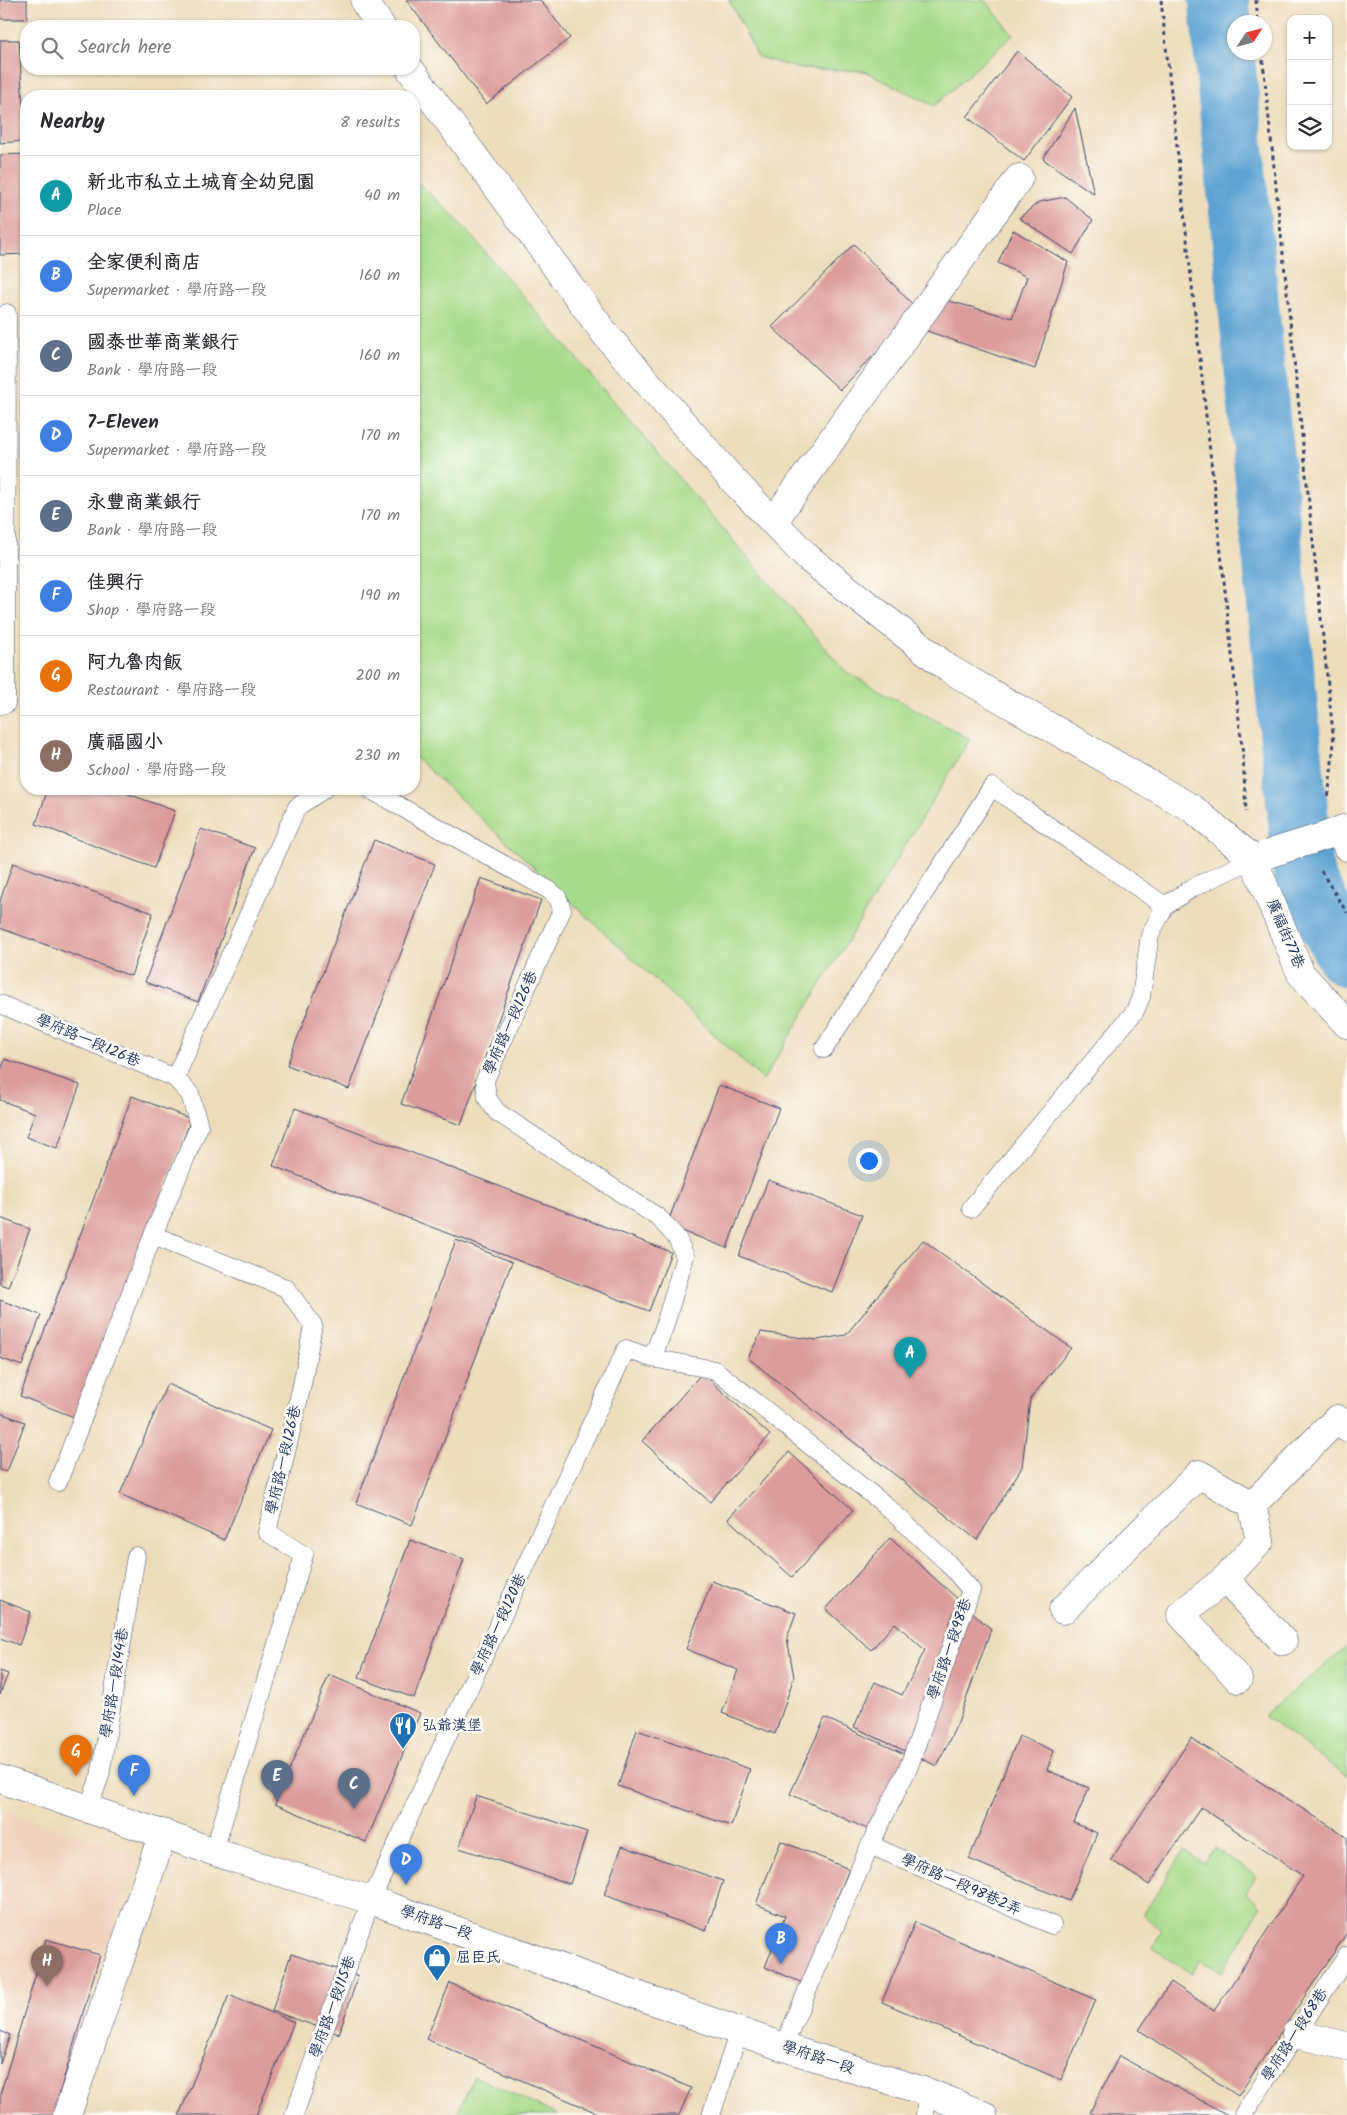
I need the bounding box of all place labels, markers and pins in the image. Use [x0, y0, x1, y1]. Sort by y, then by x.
pin: A [894, 1337, 926, 1378]
restaurant icon: 弘爺漢堡 [388, 1711, 418, 1750]
place label: 弘爺漢堡 [422, 1714, 482, 1738]
pin: G [60, 1735, 92, 1776]
pin: F [118, 1755, 150, 1796]
pin: E [261, 1760, 293, 1801]
pin: C [338, 1768, 370, 1809]
pin: D [390, 1844, 422, 1885]
pin: B [765, 1923, 797, 1964]
shop icon: 屈臣氏 [422, 1943, 452, 1982]
pin: H [31, 1945, 63, 1986]
place label: 屈臣氏 [456, 1946, 501, 1970]

